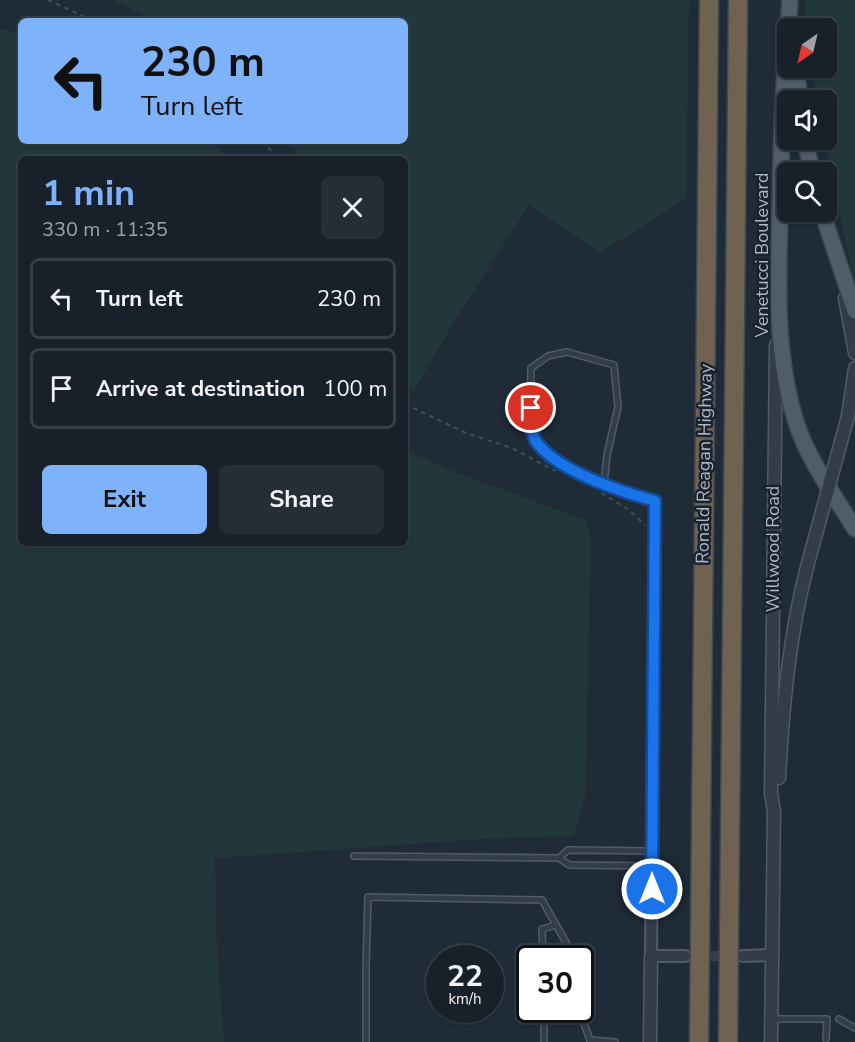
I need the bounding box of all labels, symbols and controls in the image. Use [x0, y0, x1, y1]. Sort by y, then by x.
north arrow [777, 18, 837, 78]
map controls [777, 18, 837, 222]
text: 230 m [141, 34, 265, 91]
icon: left [42, 42, 120, 120]
text: Turn left [141, 88, 242, 125]
button: sound [777, 90, 837, 150]
button: search [777, 162, 837, 222]
text: 1 min [42, 169, 135, 218]
street label: Venetucci Boulevard [750, 173, 774, 338]
button: close [321, 176, 384, 239]
text: 330 m · 11:35 [42, 216, 168, 243]
icon: left [45, 282, 78, 315]
text: Turn left [96, 284, 183, 314]
text: 230 m [317, 284, 381, 314]
street label: Ronald Reagan Highway [690, 363, 718, 564]
icon: arrive [45, 372, 78, 405]
text: Arrive at destination [96, 374, 305, 404]
text: 100 m [323, 374, 387, 404]
pin [505, 382, 556, 433]
icon: arrive [514, 391, 547, 424]
button: Exit [42, 465, 207, 534]
button: Share [219, 465, 384, 534]
street label: Willwood Road [761, 486, 785, 612]
position arrow [620, 857, 684, 921]
speed limit sign: 30 [516, 945, 594, 1023]
text: 22 [447, 956, 483, 997]
text: km/h [448, 989, 482, 1009]

